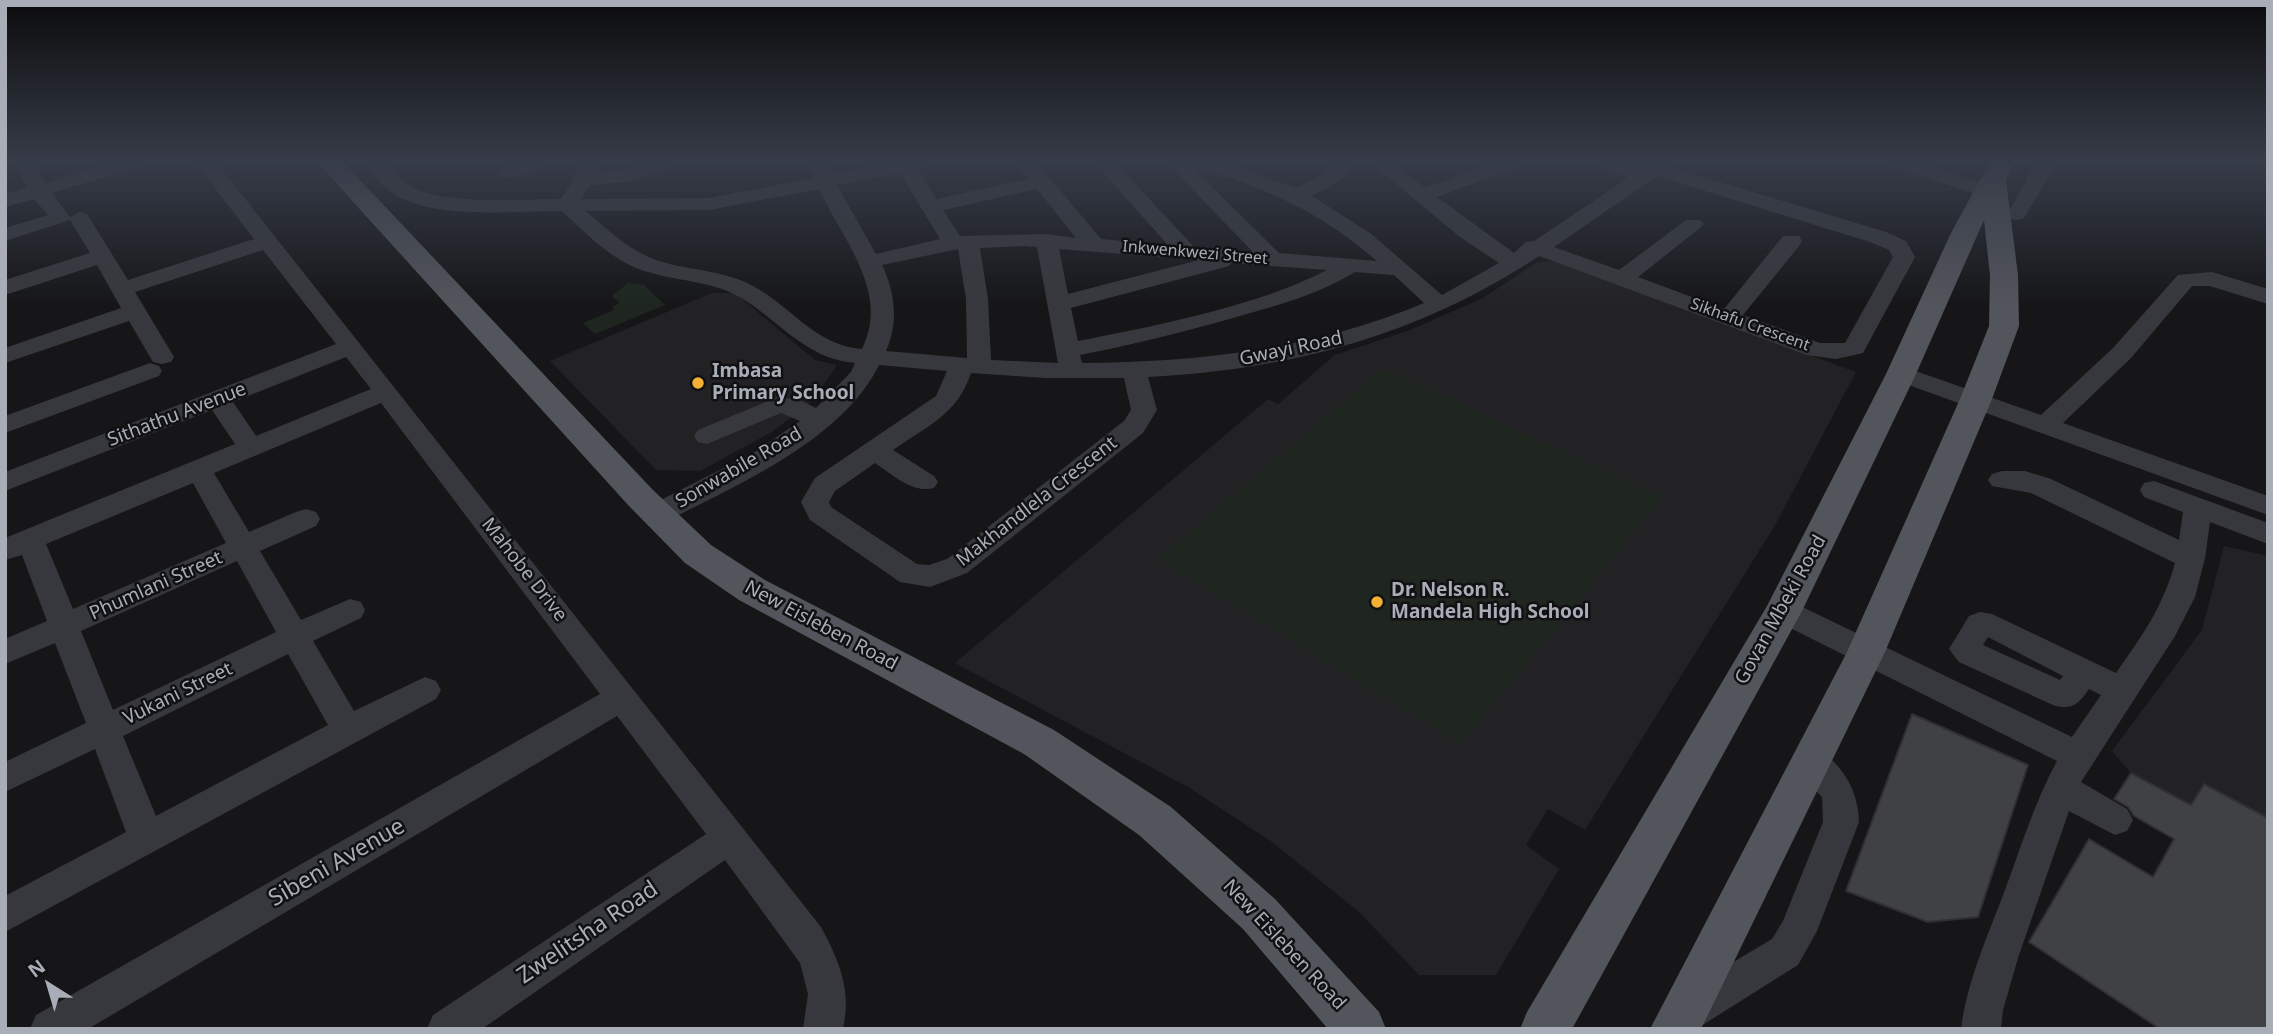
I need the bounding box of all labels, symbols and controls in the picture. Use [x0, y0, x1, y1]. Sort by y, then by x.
street label: Inkwenkwezi Street [1122, 237, 1268, 269]
street label: Sikhafu Crescent [1688, 295, 1812, 355]
street label: Gwayi Road [1237, 327, 1345, 371]
place label: Imbasa Primary School [712, 361, 854, 405]
marker: Imbasa Primary School [690, 375, 706, 391]
street label: Sithathu Avenue [104, 378, 250, 452]
street label: Sonwabile Road [672, 423, 806, 513]
street label: Makhandlela Crescent [952, 432, 1122, 572]
street label: Mahobe Drive [476, 514, 572, 626]
street label: Govan Mbeki Road [1730, 531, 1832, 689]
street label: Phumlani Street [86, 547, 226, 625]
street label: New Eisleben Road [741, 576, 901, 676]
place label: Dr. Nelson R. Mandela High School [1391, 580, 1590, 624]
marker: Dr. Nelson R. Mandela High School [1369, 594, 1385, 610]
street label: Vukani Street [120, 658, 236, 730]
street label: Sibeni Avenue [264, 813, 410, 913]
street label: New Eisleben Road [1218, 875, 1350, 1015]
street label: Zwelitsha Road [512, 876, 664, 990]
north arrow [14, 950, 84, 1020]
text: N [22, 953, 50, 983]

